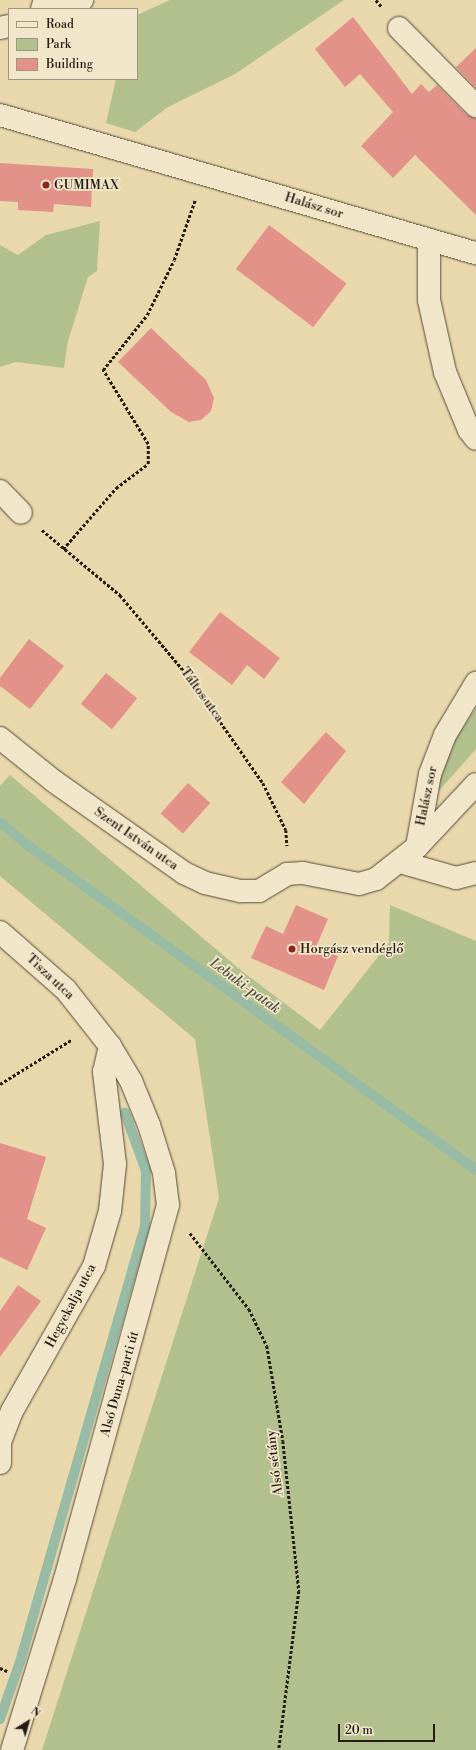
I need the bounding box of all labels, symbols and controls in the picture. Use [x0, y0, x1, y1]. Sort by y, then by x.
legend [8, 8, 138, 80]
text: Road [46, 17, 74, 32]
text: Park [46, 37, 71, 52]
text: Building [46, 57, 93, 72]
place label: GUMIMAX [54, 177, 119, 193]
marker: GUMIMAX [41, 180, 51, 190]
street label: Halász sor [283, 190, 345, 222]
street label: Táltos utca [177, 665, 227, 725]
street label: Halász sor [413, 765, 441, 827]
street label: Szent István utca [91, 804, 181, 874]
place label: Horgász vendéglő [300, 941, 404, 957]
marker: Horgász vendéglő [287, 944, 297, 954]
street label: Tisza utca [23, 951, 77, 1003]
water label: Lebuki-patak [207, 955, 283, 1017]
street label: Hegyekalja utca [42, 1261, 100, 1351]
street label: Alsó Duna-parti út [97, 1329, 143, 1439]
street label: Alsó sétány [263, 1429, 287, 1497]
north arrow [8, 1702, 48, 1742]
text: N [28, 1704, 43, 1721]
scale bar [340, 1716, 437, 1742]
text: 20 m [345, 1723, 373, 1738]

